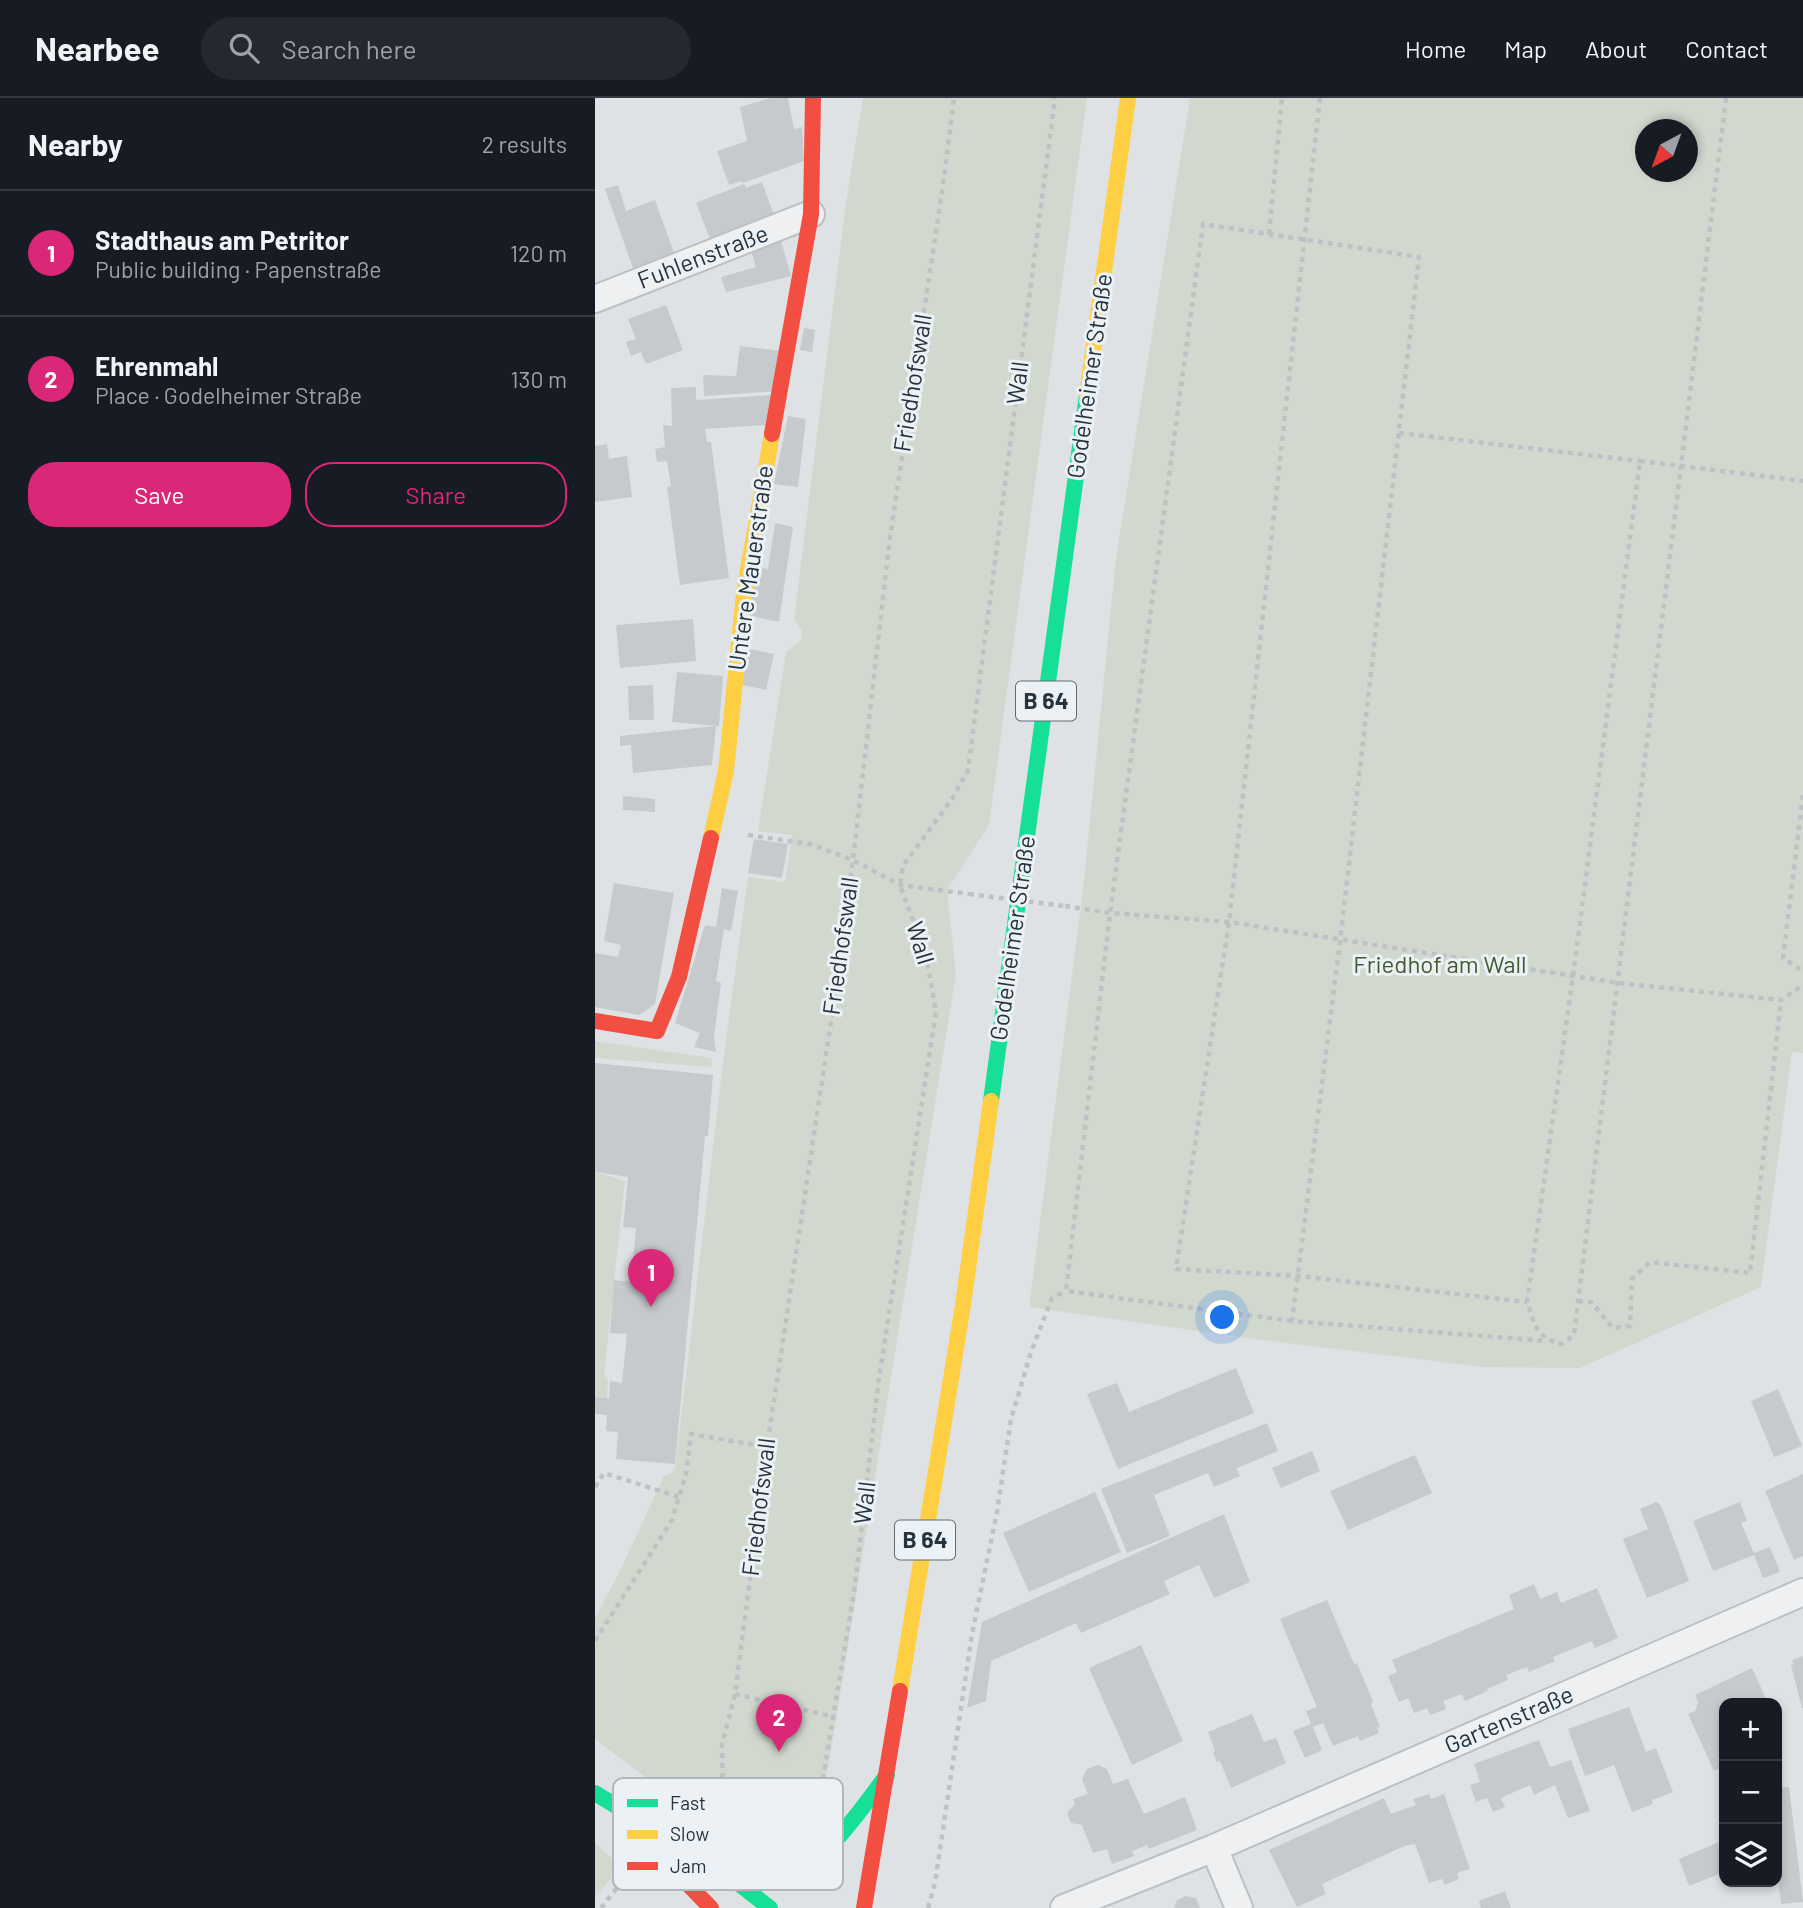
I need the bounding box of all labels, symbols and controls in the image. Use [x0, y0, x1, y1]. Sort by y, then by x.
search box [201, 17, 691, 80]
text: Nearbee [35, 28, 159, 68]
icon: search [225, 29, 263, 67]
text: Search here [281, 33, 417, 64]
text: Home [1405, 34, 1466, 63]
text: Map [1504, 34, 1547, 63]
text: About [1585, 34, 1647, 63]
text: Contact [1685, 34, 1768, 63]
north arrow [1635, 119, 1698, 182]
text: Nearby [28, 126, 123, 162]
text: 2 results [482, 130, 567, 158]
street label: Fuhlenstraße [633, 217, 772, 294]
text: Stadthaus am Petritor [95, 224, 349, 255]
text: 1 [47, 239, 55, 267]
text: 120 m [510, 239, 567, 267]
text: Public building · Papenstraße [95, 255, 381, 283]
street label: Godelheimer Straße [1060, 271, 1117, 480]
street label: Friedhofswall [886, 312, 937, 454]
text: Ehrenmahl [95, 350, 218, 381]
street label: Wall [999, 360, 1034, 406]
text: 2 [45, 365, 57, 393]
text: 130 m [510, 365, 567, 393]
text: Place · Godelheimer Straße [95, 381, 362, 409]
button: Save [28, 462, 291, 527]
button: Share [305, 462, 567, 527]
street label: Untere Mauerstraße [721, 463, 778, 672]
road number: B 64 [1016, 681, 1076, 720]
street label: Godelheimer Straße [983, 833, 1040, 1042]
street label: Friedhofswall [815, 875, 864, 1017]
street label: Wall [901, 918, 942, 967]
park label: Friedhof am Wall [1353, 949, 1527, 978]
pin: 1 [628, 1249, 674, 1307]
your location [1205, 1300, 1239, 1334]
street label: Friedhofswall [735, 1436, 780, 1578]
street label: Wall [846, 1480, 881, 1526]
road number: B 64 [895, 1520, 955, 1560]
street label: Gartenstraße [1440, 1678, 1577, 1759]
pin: 2 [756, 1694, 802, 1752]
map controls [1719, 1698, 1782, 1887]
button: + [1719, 1698, 1782, 1761]
button: − [1719, 1761, 1782, 1824]
legend [613, 1778, 843, 1890]
text: Fast [670, 1791, 706, 1814]
text: Slow [670, 1822, 709, 1845]
button: layers [1719, 1824, 1782, 1887]
text: Jam [670, 1854, 706, 1877]

